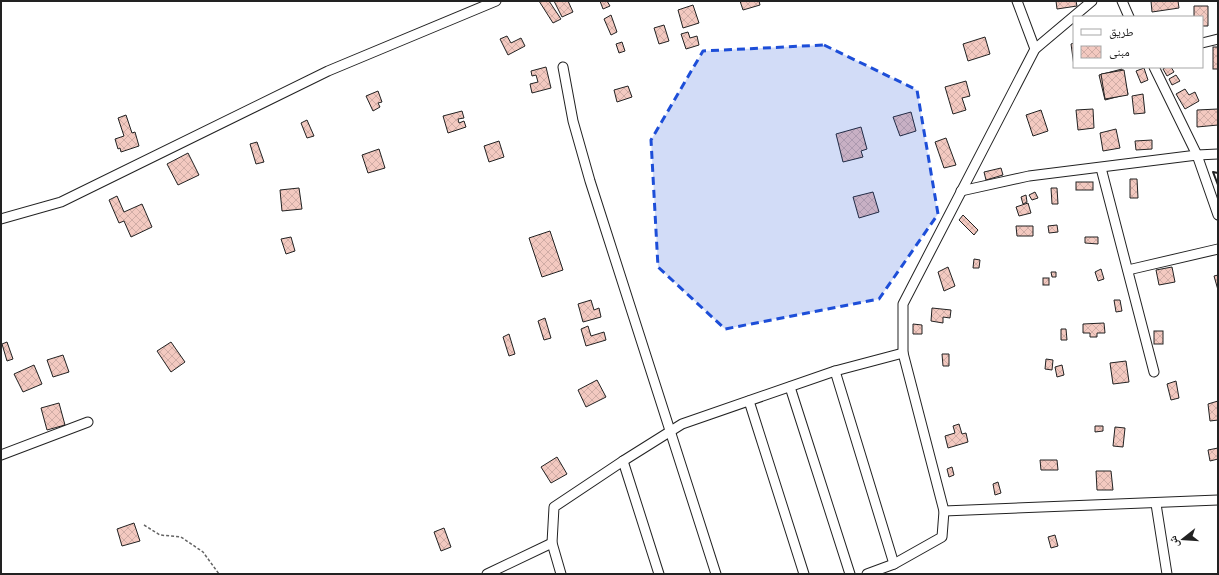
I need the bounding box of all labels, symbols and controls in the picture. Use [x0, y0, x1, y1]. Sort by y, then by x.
legend [1073, 16, 1203, 68]
text: طريق [1109, 23, 1134, 40]
text: مبنى [1109, 43, 1130, 60]
north arrow [1163, 519, 1203, 559]
text: ش [1164, 534, 1183, 550]

